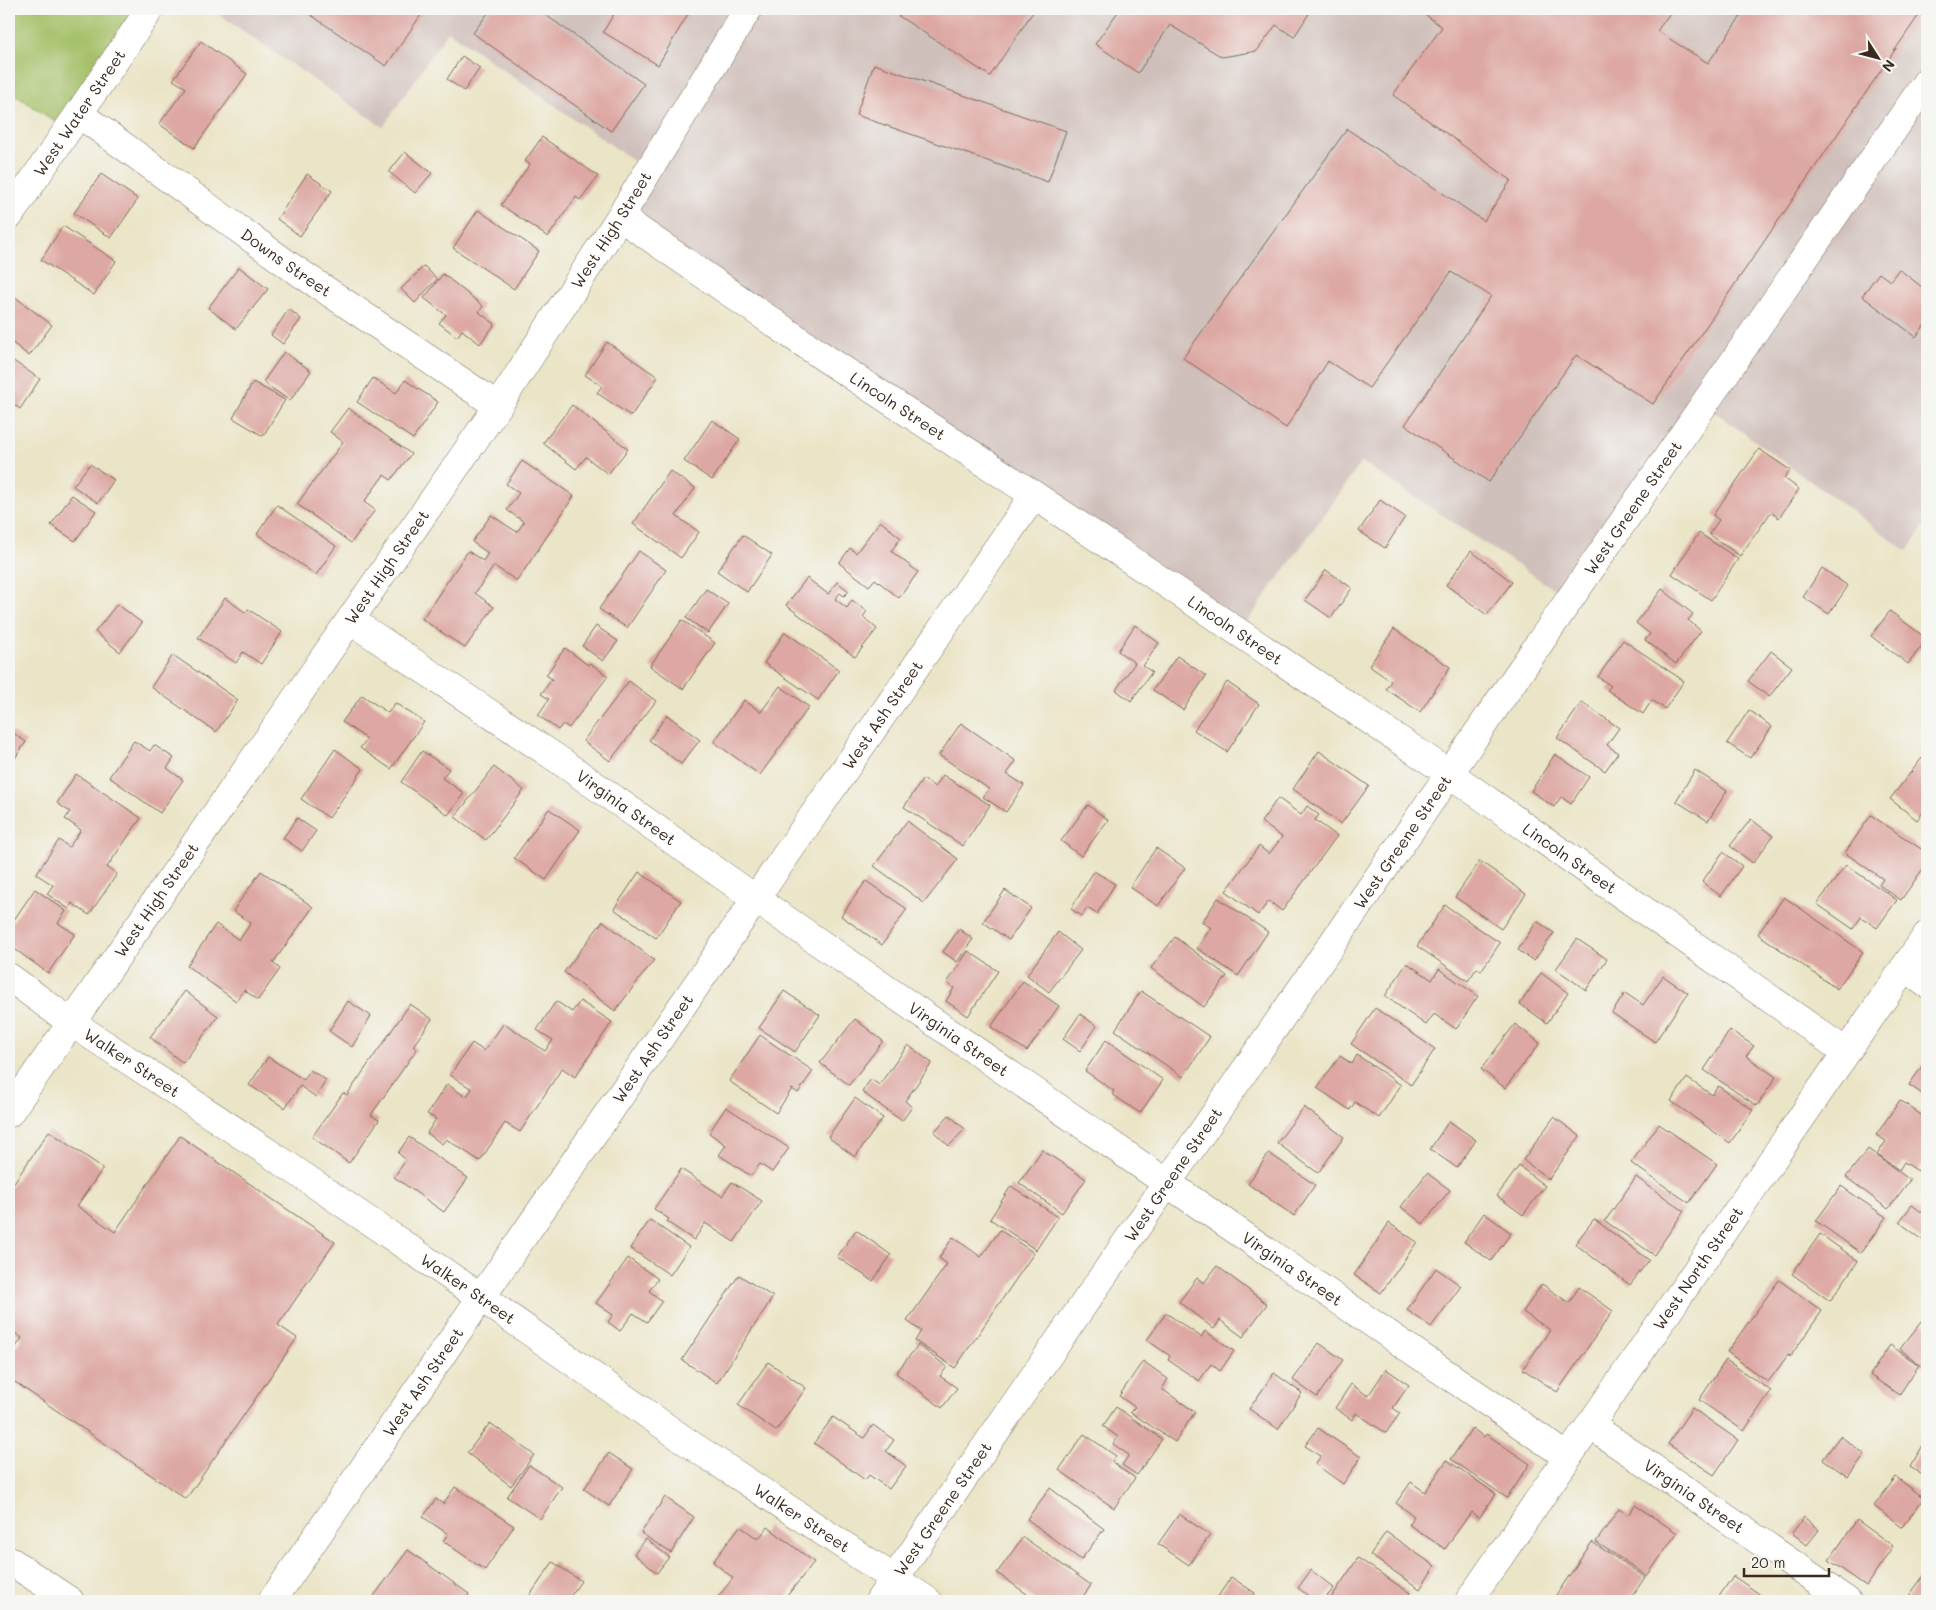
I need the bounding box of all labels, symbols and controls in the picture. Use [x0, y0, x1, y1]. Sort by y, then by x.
north arrow [1854, 32, 1904, 82]
street label: West Water Street [28, 45, 130, 180]
text: N [1878, 56, 1900, 76]
street label: West High Street [566, 167, 656, 292]
street label: Downs Street [237, 223, 336, 301]
street label: Lincoln Street [846, 366, 950, 444]
street label: West Greene Street [1579, 436, 1686, 579]
street label: West High Street [339, 505, 433, 628]
street label: Lincoln Street [1184, 590, 1287, 669]
street label: West Ash Street [837, 656, 927, 773]
street label: Virginia Street [573, 765, 681, 850]
street label: West Greene Street [1348, 770, 1456, 913]
street label: Lincoln Street [1519, 817, 1621, 898]
street label: West High Street [109, 838, 203, 961]
street label: West Ash Street [607, 990, 697, 1107]
street label: Virginia Street [905, 997, 1013, 1081]
street label: Walker Street [80, 1023, 184, 1101]
street label: West Greene Street [1119, 1103, 1226, 1245]
street label: West North Street [1648, 1202, 1747, 1334]
street label: Virginia Street [1238, 1226, 1347, 1310]
street label: Walker Street [417, 1248, 520, 1328]
street label: West Ash Street [378, 1323, 467, 1440]
street label: West Greene Street [889, 1437, 996, 1580]
street label: Virginia Street [1640, 1454, 1749, 1538]
street label: Walker Street [750, 1478, 854, 1557]
scale bar [1744, 1545, 1828, 1577]
text: 20 m [1751, 1552, 1785, 1572]

